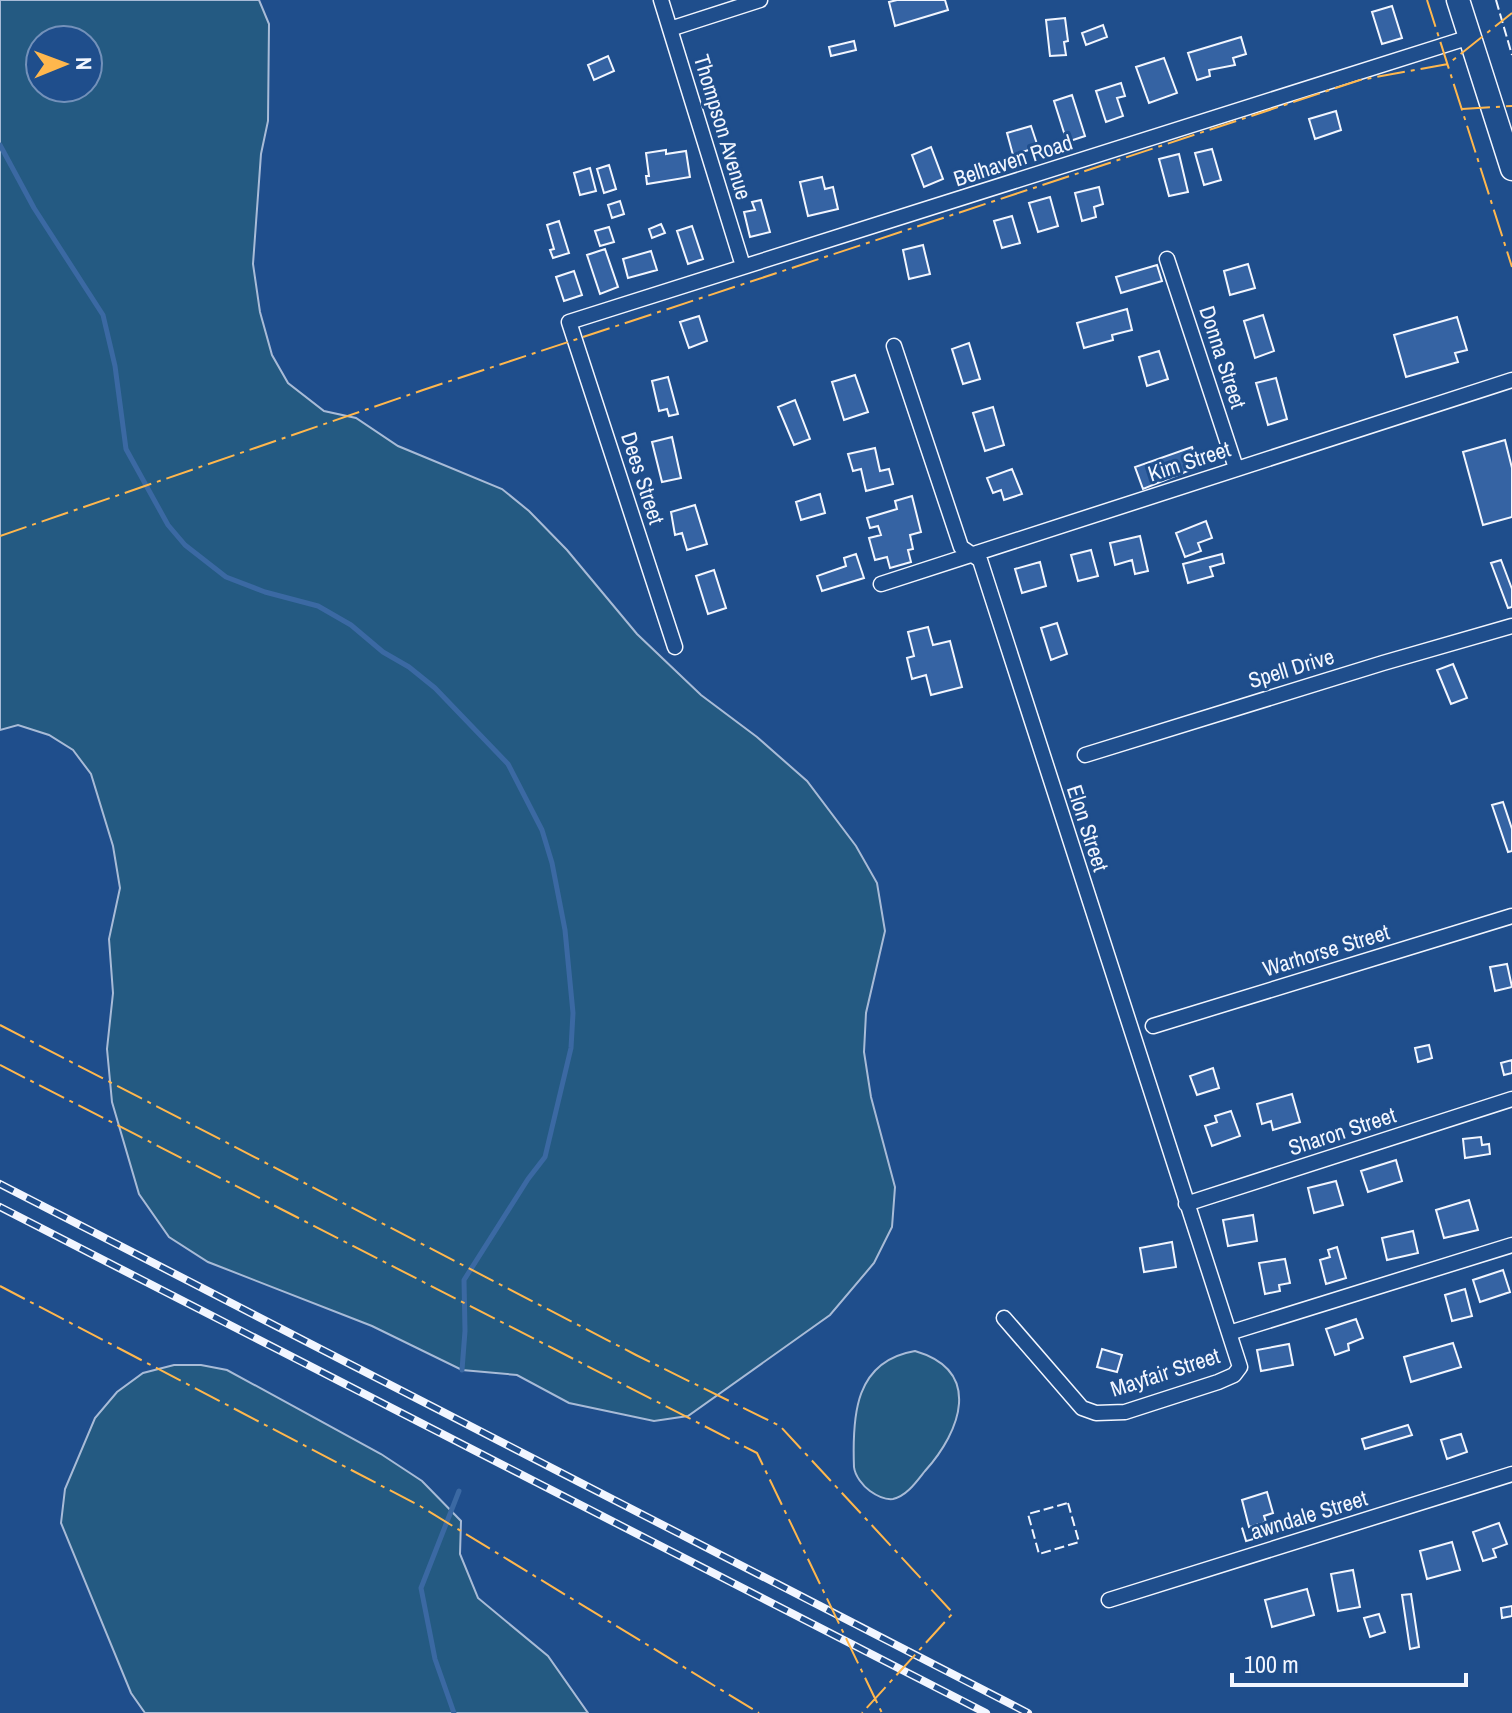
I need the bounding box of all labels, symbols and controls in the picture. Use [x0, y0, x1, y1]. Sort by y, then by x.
north arrow [24, 24, 104, 104]
street label: Thompson Avenue [687, 51, 759, 203]
text: N [69, 57, 99, 70]
street label: Belhaven Road [950, 127, 1076, 193]
street label: Donna Street [1192, 302, 1254, 412]
street label: Dees Street [614, 428, 672, 528]
street label: Kim Street [1144, 434, 1234, 488]
street label: Spell Drive [1244, 641, 1338, 695]
street label: Elon Street [1060, 781, 1116, 875]
street label: Warhorse Street [1259, 917, 1393, 983]
street label: Sharon Street [1284, 1100, 1400, 1162]
street label: Mayfair Street [1106, 1340, 1224, 1404]
street label: Lawndale Street [1237, 1483, 1371, 1549]
scale bar [1232, 1637, 1466, 1687]
text: 100 m [1244, 1648, 1299, 1680]

